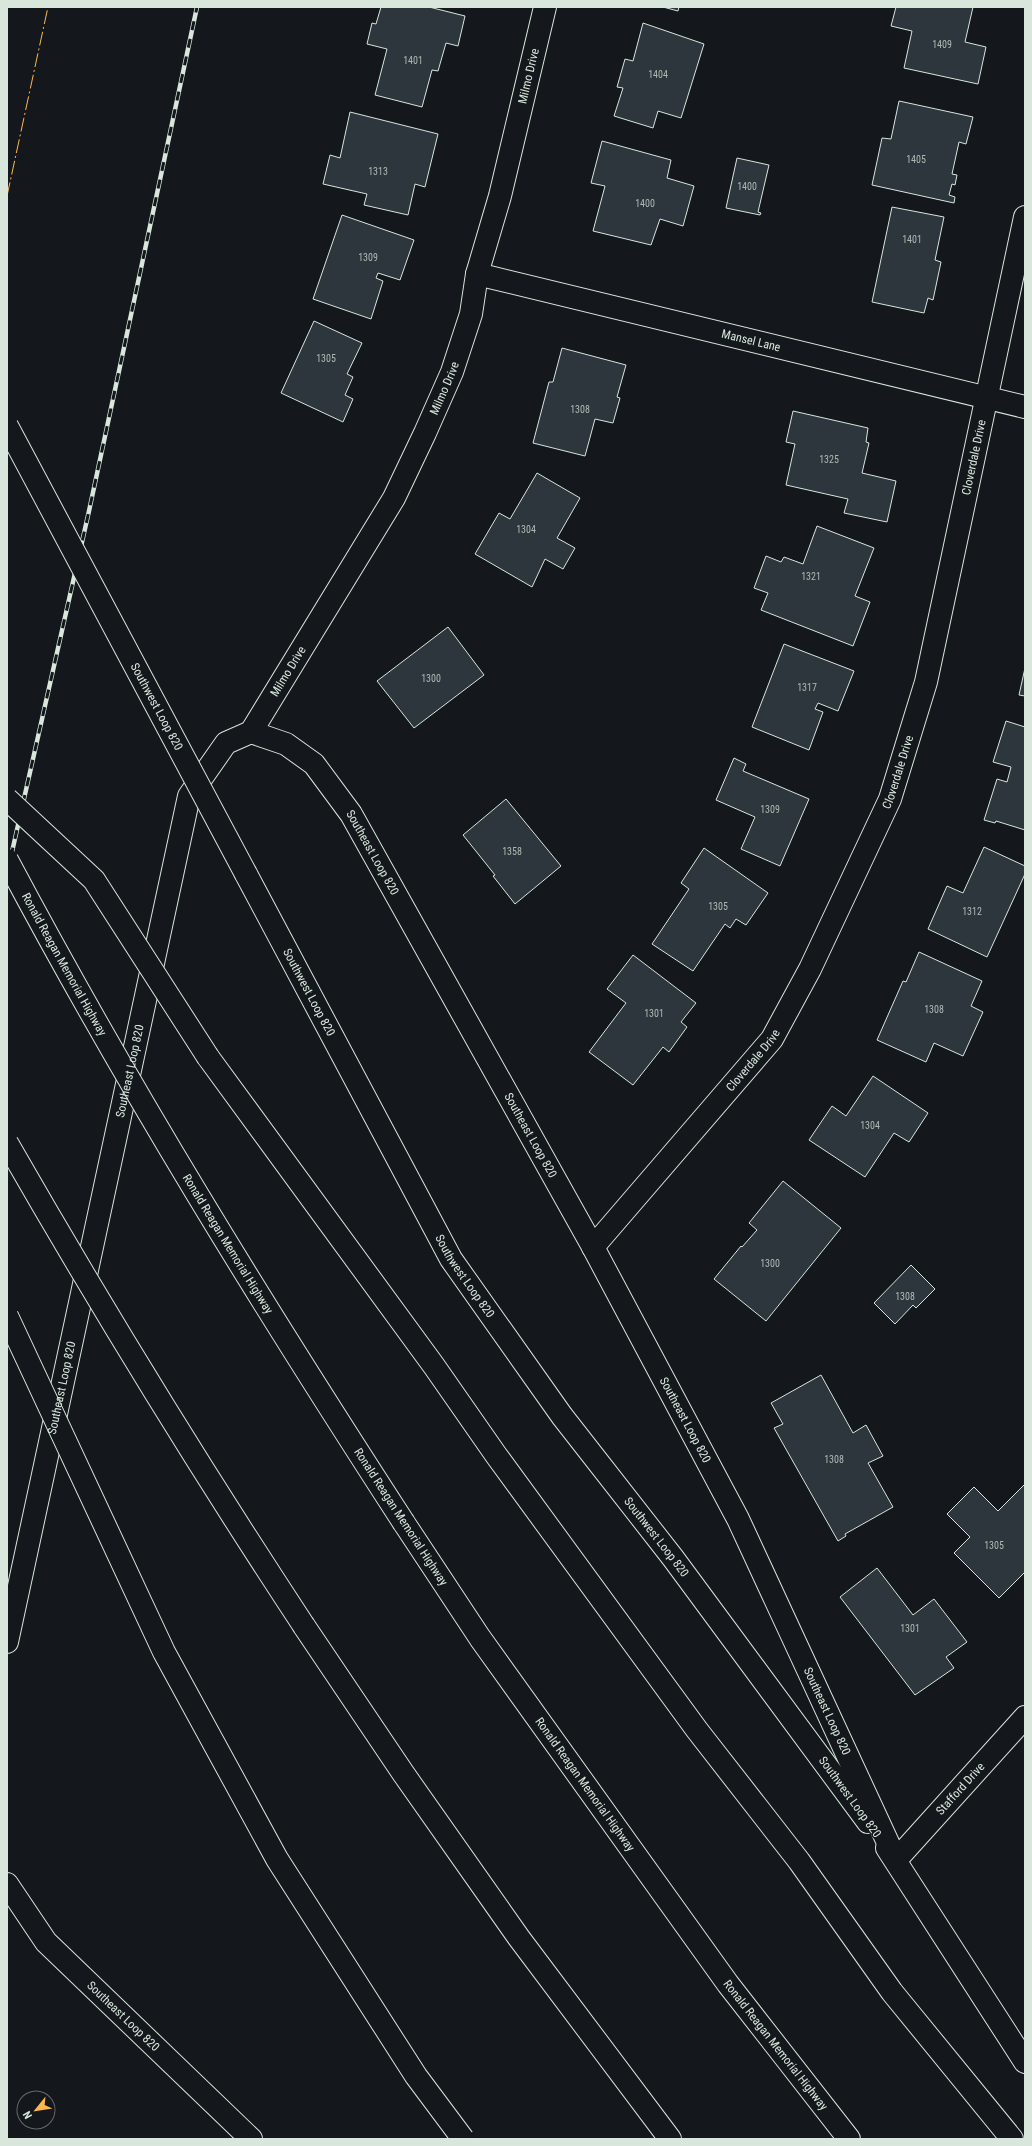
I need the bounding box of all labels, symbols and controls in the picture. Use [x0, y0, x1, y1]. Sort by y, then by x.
house number: 1409 [932, 39, 952, 50]
street label: Milmo Drive [515, 47, 542, 105]
house number: 1401 [403, 55, 423, 66]
house number: 1404 [648, 69, 668, 80]
house number: 1405 [906, 154, 926, 165]
house number: 1313 [368, 166, 388, 177]
house number: 1400 [737, 181, 757, 192]
house number: 1400 [635, 198, 655, 209]
house number: 1401 [902, 234, 922, 245]
house number: 1309 [358, 252, 378, 263]
street label: Mansel Lane [720, 327, 782, 354]
house number: 1305 [316, 353, 336, 364]
street label: Milmo Drive [427, 360, 462, 417]
house number: 1308 [570, 404, 590, 415]
street label: Cloverdale Drive [959, 418, 989, 496]
house number: 1325 [819, 454, 839, 465]
house number: 1304 [516, 524, 536, 535]
house number: 1321 [801, 571, 821, 582]
street label: Milmo Drive [267, 643, 309, 699]
street label: Southwest Loop 820 [128, 660, 186, 753]
house number: 1300 [421, 673, 441, 684]
house number: 1317 [797, 682, 817, 693]
street label: Cloverdale Drive [879, 733, 916, 811]
house number: 1309 [760, 804, 780, 815]
street label: Southeast Loop 820 [343, 807, 402, 897]
house number: 1358 [502, 846, 522, 857]
street label: Ronald Reagan Memorial Highway [19, 890, 110, 1038]
house number: 1305 [708, 901, 728, 912]
house number: 1312 [962, 906, 982, 917]
street label: Southwest Loop 820 [280, 946, 338, 1038]
house number: 1308 [924, 1004, 944, 1015]
house number: 1301 [644, 1008, 664, 1019]
street label: Southeast Loop 820 [113, 1023, 147, 1119]
street label: Cloverdale Drive [723, 1027, 783, 1094]
street label: Southeast Loop 820 [501, 1090, 560, 1180]
house number: 1304 [860, 1120, 880, 1131]
street label: Ronald Reagan Memorial Highway [180, 1171, 276, 1316]
street label: Southwest Loop 820 [432, 1232, 497, 1321]
house number: 1300 [760, 1258, 780, 1269]
house number: 1308 [895, 1291, 915, 1302]
street label: Southeast Loop 820 [45, 1340, 79, 1436]
street label: Southeast Loop 820 [657, 1375, 714, 1465]
street label: Ronald Reagan Memorial Highway [351, 1446, 451, 1588]
house number: 1308 [824, 1454, 844, 1465]
street label: Southwest Loop 820 [621, 1494, 692, 1580]
house number: 1305 [984, 1540, 1004, 1551]
house number: 1301 [900, 1623, 920, 1634]
street label: Southeast Loop 820 [801, 1665, 853, 1757]
street label: Ronald Reagan Memorial Highway [532, 1715, 638, 1854]
street label: Southwest Loop 820 [816, 1754, 884, 1840]
street label: Stafford Drive [933, 1759, 988, 1818]
street label: Ronald Reagan Memorial Highway [720, 1977, 831, 2113]
street label: Southeast Loop 820 [84, 1978, 162, 2054]
north arrow [16, 2090, 56, 2130]
text: N [20, 2108, 35, 2121]

